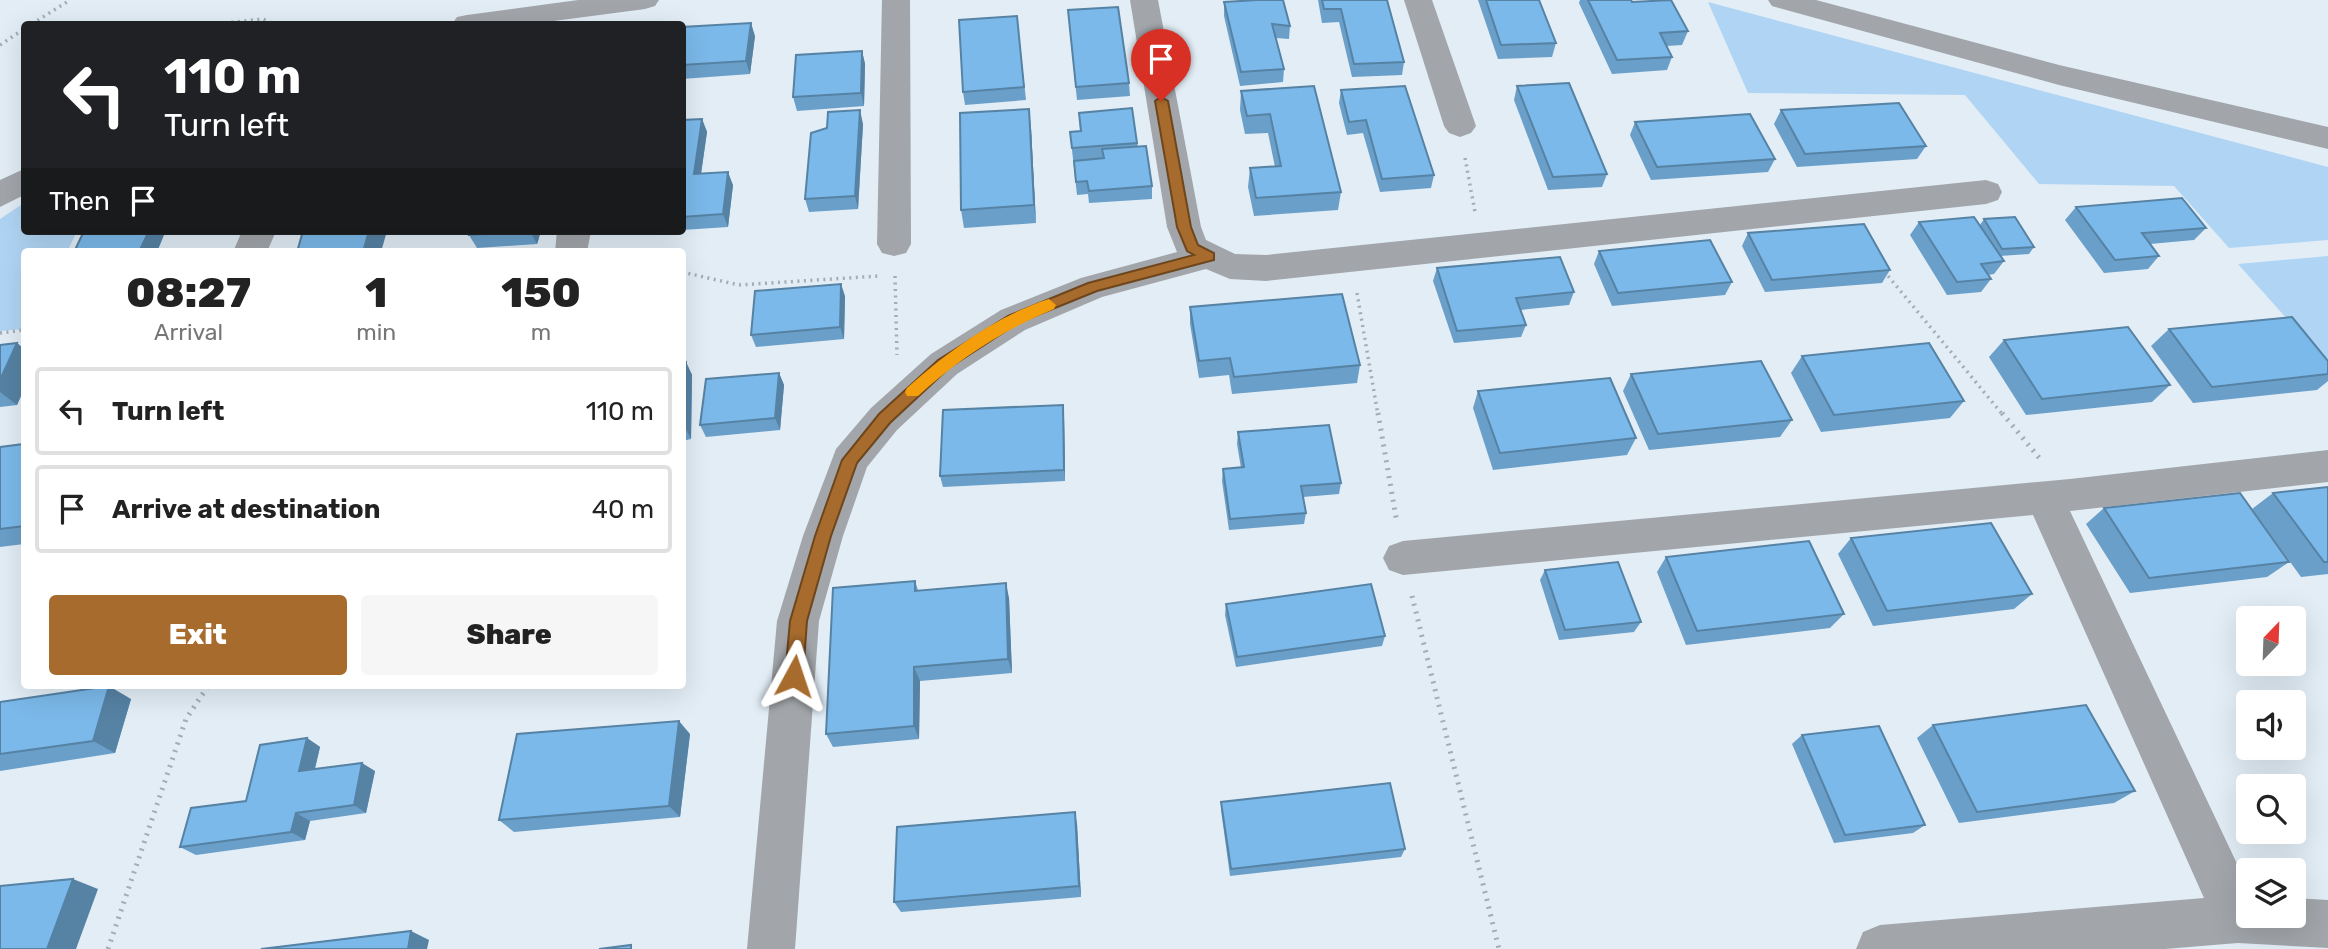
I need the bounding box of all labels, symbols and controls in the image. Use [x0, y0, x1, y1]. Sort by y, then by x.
pin [1131, 29, 1191, 101]
icon: arrive [1142, 40, 1180, 78]
text: 110 m [164, 47, 301, 105]
icon: left [49, 49, 140, 140]
text: Turn left [164, 106, 289, 144]
icon: arrive [124, 182, 162, 220]
text: Then [49, 186, 110, 217]
text: 08:27 [126, 268, 251, 318]
text: 1 [365, 268, 387, 318]
text: 150 [501, 268, 581, 318]
text: Arrival [154, 318, 223, 346]
text: min [356, 318, 396, 346]
text: m [531, 318, 551, 346]
icon: left [53, 392, 91, 430]
text: Turn left [112, 396, 224, 427]
text: 110 m [586, 396, 654, 427]
icon: arrive [53, 490, 91, 528]
text: Arrive at destination [112, 494, 380, 525]
text: 40 m [592, 494, 654, 525]
button: Exit [49, 595, 347, 675]
button: Share [361, 595, 658, 675]
north arrow [2236, 606, 2306, 676]
map controls [2236, 606, 2306, 928]
position arrow [757, 639, 831, 713]
button: sound [2236, 690, 2306, 760]
button: search [2236, 774, 2306, 844]
button: layers [2236, 858, 2306, 928]

